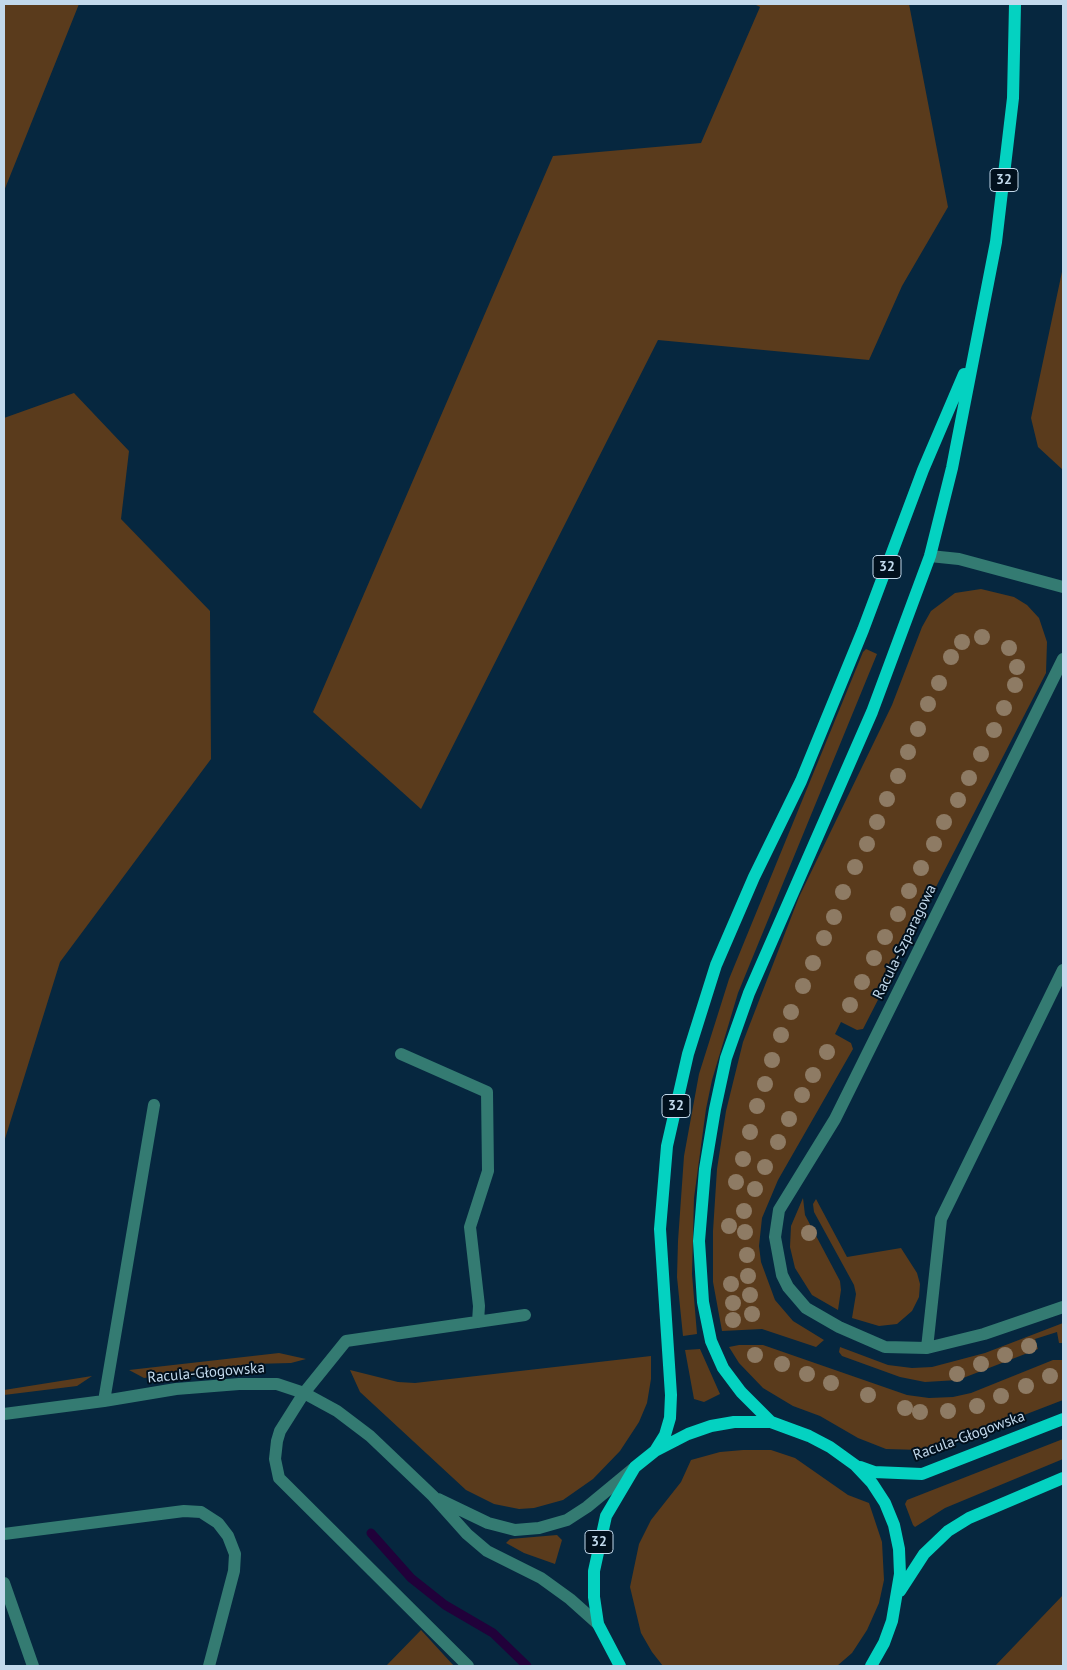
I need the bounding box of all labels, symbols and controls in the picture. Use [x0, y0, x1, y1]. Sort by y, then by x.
road number: 32 [990, 168, 1018, 192]
road number: 32 [873, 556, 901, 578]
street label: Racula-Szparagowa [869, 882, 941, 1002]
road number: 32 [662, 1094, 690, 1118]
street label: Racula-Głogowska [147, 1359, 265, 1387]
street label: Racula-Głogowska [911, 1407, 1027, 1465]
road number: 32 [585, 1530, 613, 1554]

